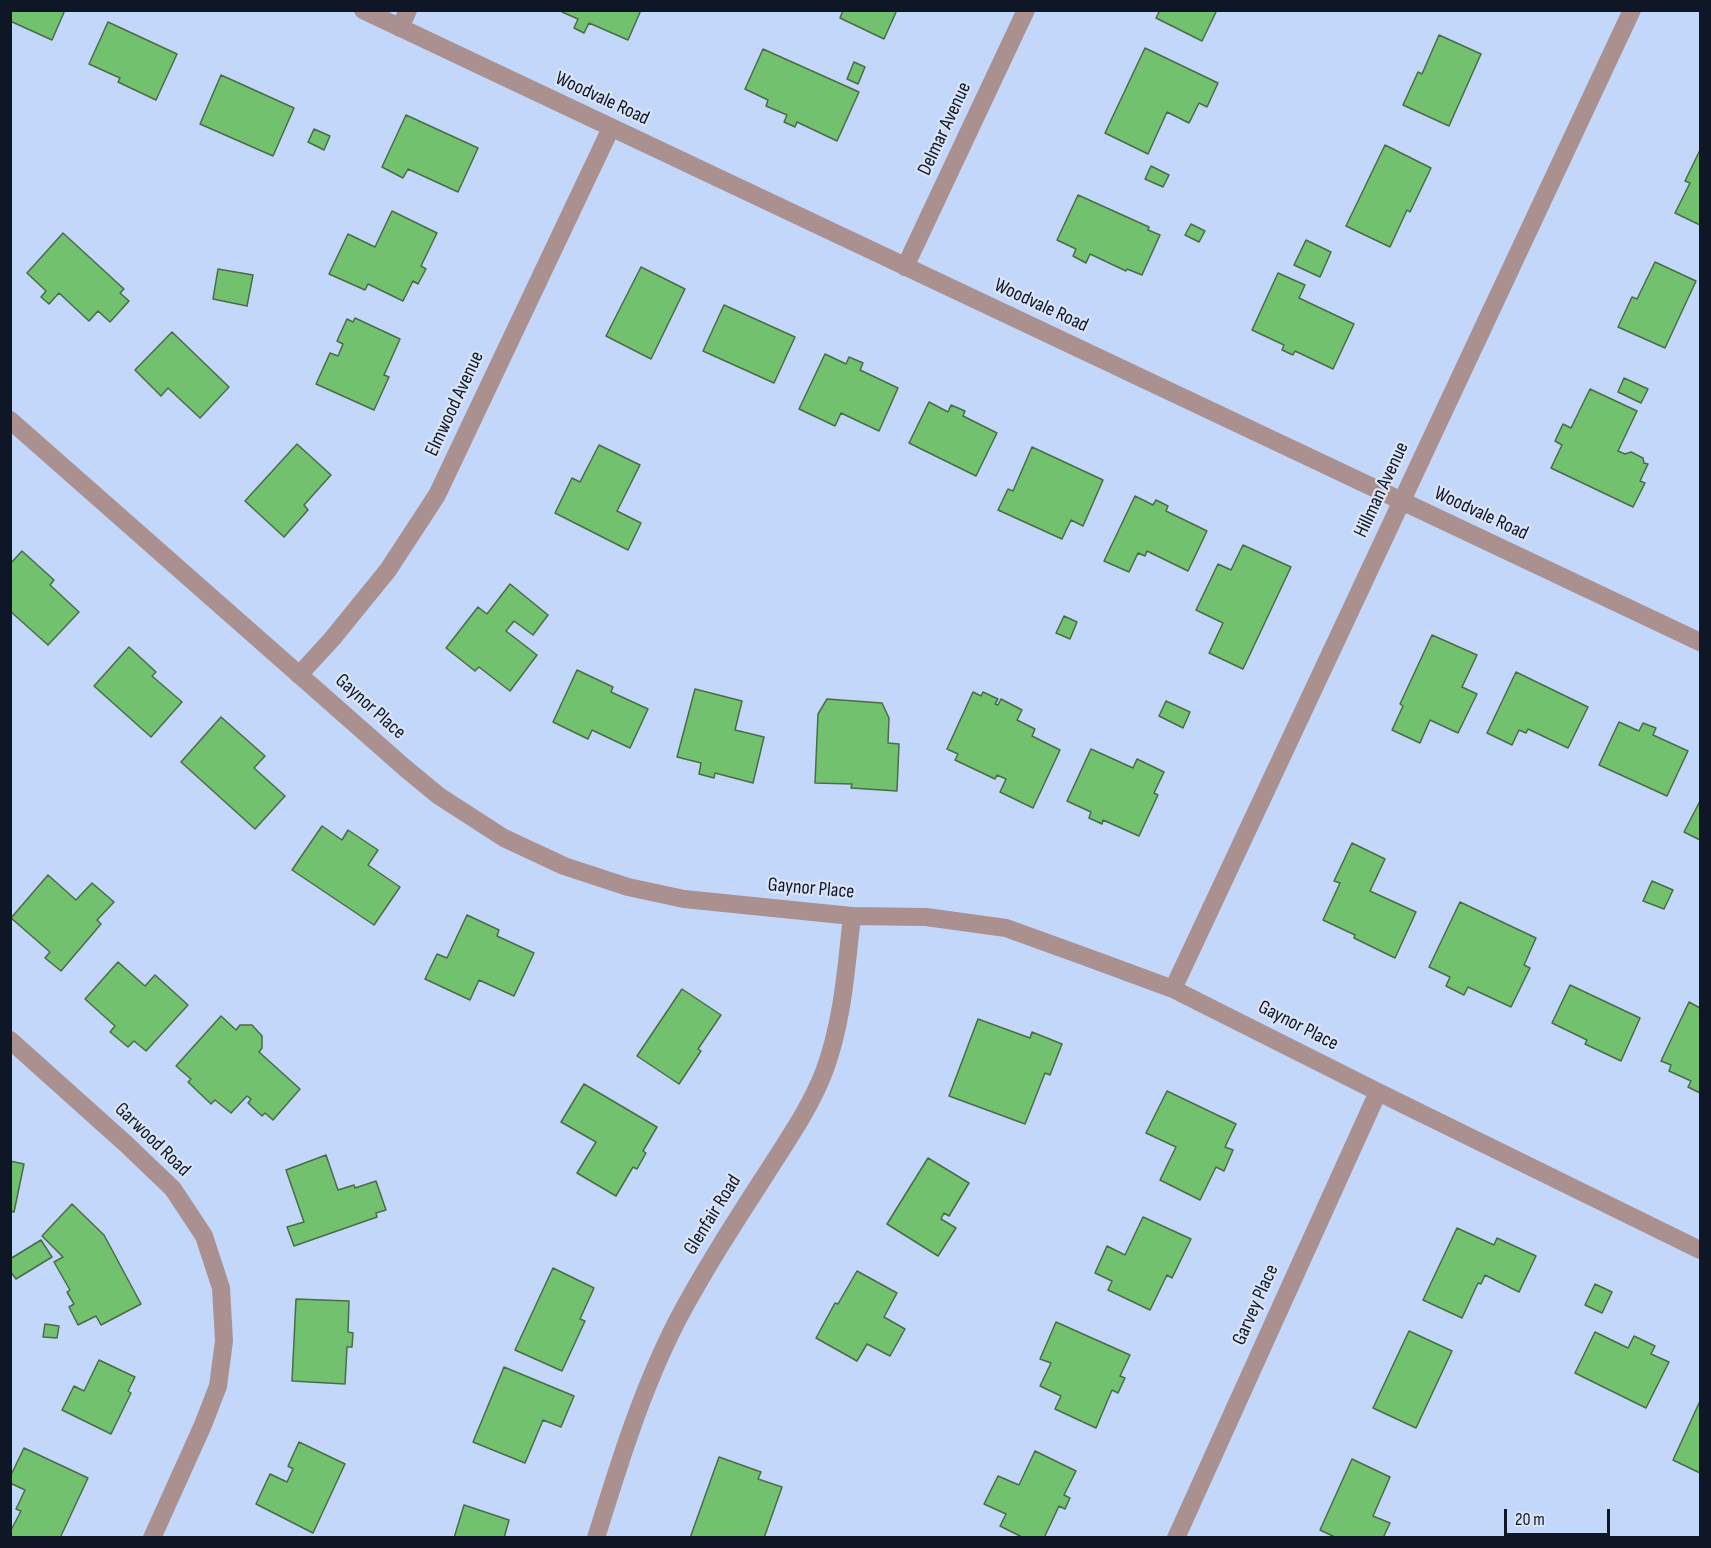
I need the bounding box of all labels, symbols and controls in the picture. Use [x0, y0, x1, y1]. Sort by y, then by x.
street label: Woodvale Road [551, 67, 653, 131]
street label: Delmar Avenue [913, 79, 977, 179]
street label: Woodvale Road [990, 274, 1092, 338]
street label: Elmwood Avenue [420, 348, 490, 460]
street label: Hillman Avenue [1349, 438, 1415, 542]
street label: Woodvale Road [1430, 482, 1532, 546]
street label: Gaynor Place [330, 669, 410, 745]
street label: Gaynor Place [767, 873, 855, 905]
street label: Gaynor Place [1254, 996, 1342, 1056]
street label: Garwood Road [109, 1098, 195, 1182]
street label: Glenfair Road [679, 1171, 747, 1259]
street label: Garvey Place [1228, 1261, 1284, 1349]
scale bar [1507, 1497, 1614, 1535]
text: 20 m [1515, 1509, 1545, 1530]

